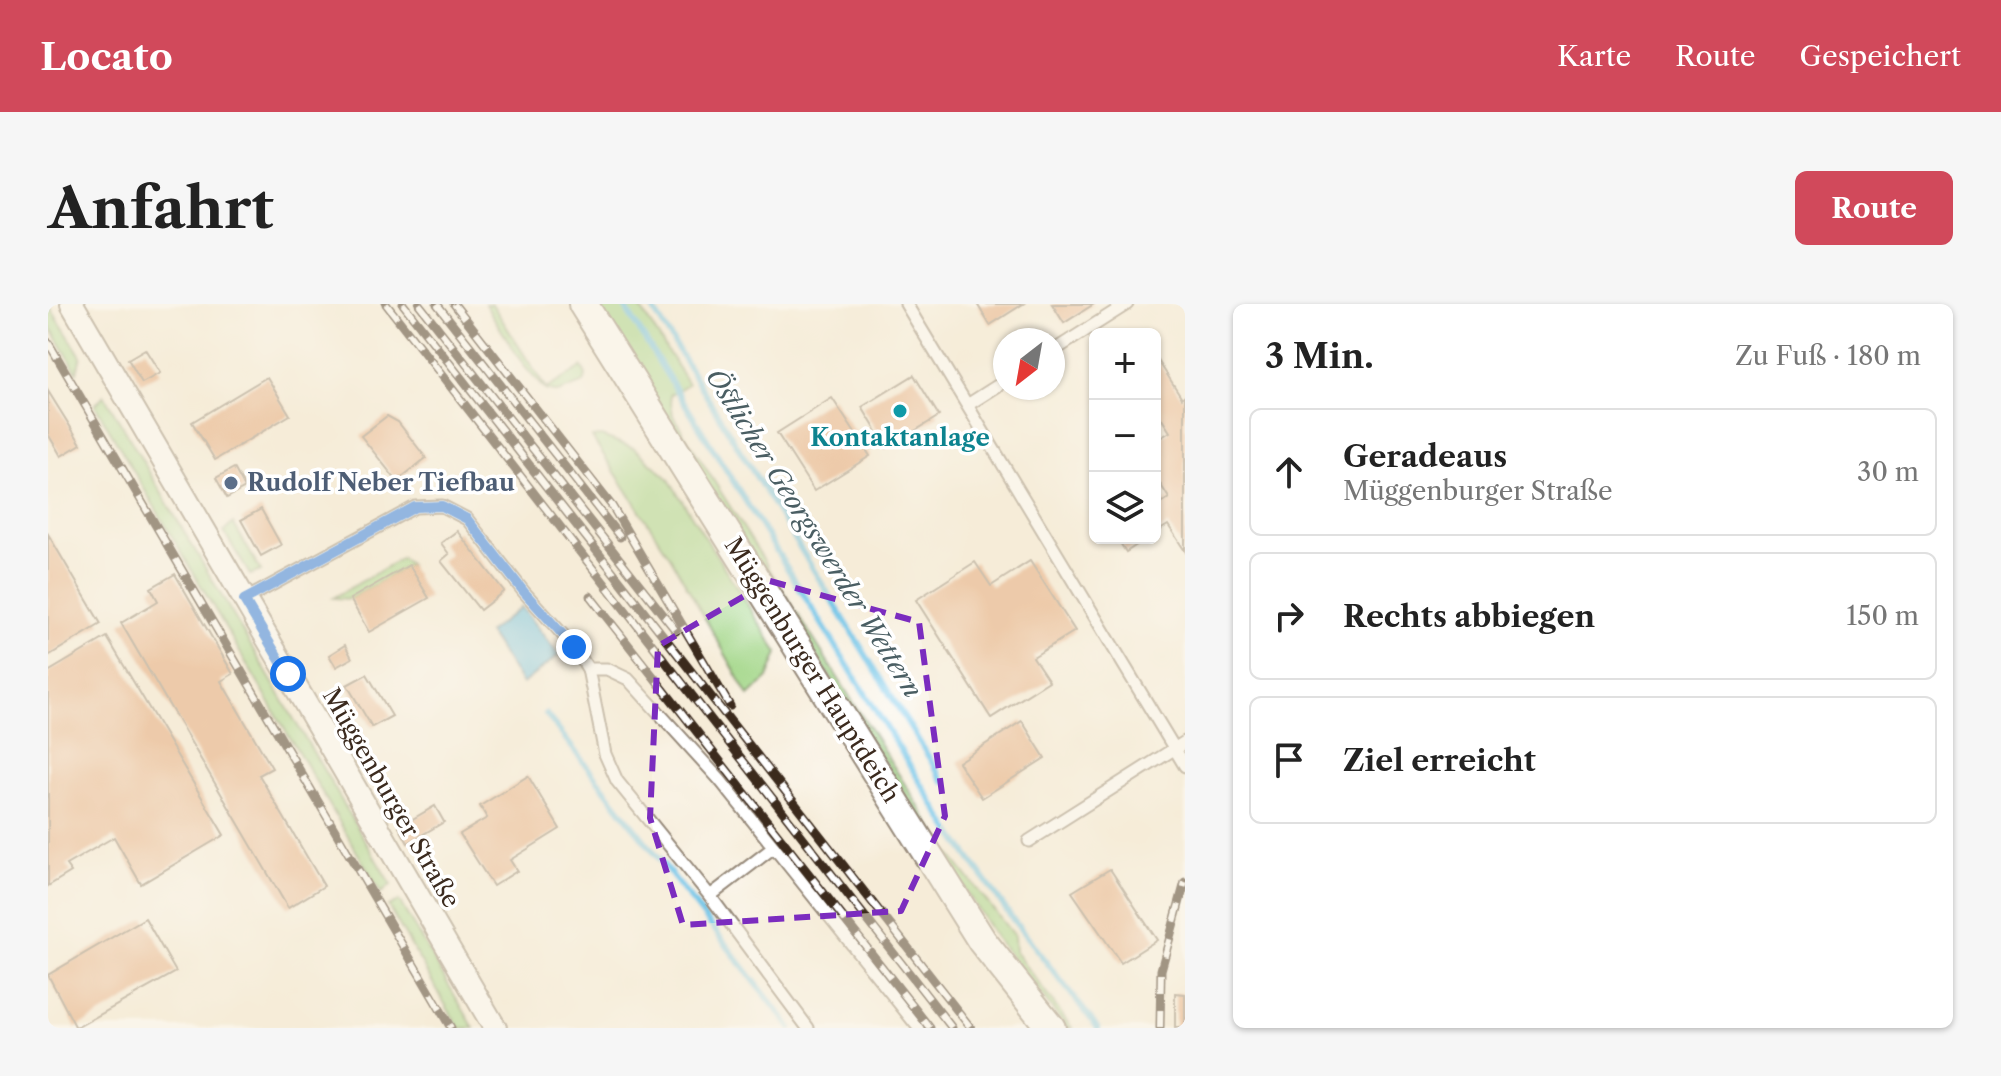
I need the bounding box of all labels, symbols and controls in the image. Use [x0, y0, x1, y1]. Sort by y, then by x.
text: Locato [40, 33, 173, 80]
text: Karte [1557, 39, 1631, 73]
text: Route [1675, 39, 1756, 73]
text: Gespeichert [1800, 39, 1961, 73]
button: Route [1795, 171, 1953, 245]
text: Anfahrt [48, 174, 274, 243]
north arrow [993, 328, 1065, 400]
map controls [1089, 328, 1161, 544]
button: + [1089, 328, 1161, 400]
text: 3 Min. [1265, 335, 1374, 377]
text: Zu Fuß · 180 m [1735, 340, 1921, 372]
water label: Östlicher Georgswerder Wettern [699, 362, 929, 704]
button: − [1089, 400, 1161, 472]
marker: Kontaktanlage [891, 402, 909, 420]
place label: Kontaktanlage [810, 423, 990, 452]
text: Geradeaus [1343, 438, 1507, 475]
icon: ahead [1267, 450, 1311, 494]
text: 30 m [1857, 456, 1919, 488]
place label: Rudolf Neber Tiefbau [247, 468, 515, 497]
button: layers [1089, 472, 1161, 544]
marker: Rudolf Neber Tiefbau [222, 474, 240, 492]
text: Müggenburger Straße [1343, 475, 1613, 507]
street label: Müggenburger Hauptdeich [719, 532, 906, 808]
icon: right [1267, 594, 1311, 638]
text: Rechts abbiegen [1343, 598, 1595, 635]
text: 150 m [1846, 600, 1919, 632]
route end [556, 629, 592, 665]
route start [270, 656, 306, 692]
street label: Müggenburger Straße [317, 683, 466, 913]
icon: arrive [1267, 738, 1311, 782]
text: Ziel erreicht [1343, 742, 1536, 779]

